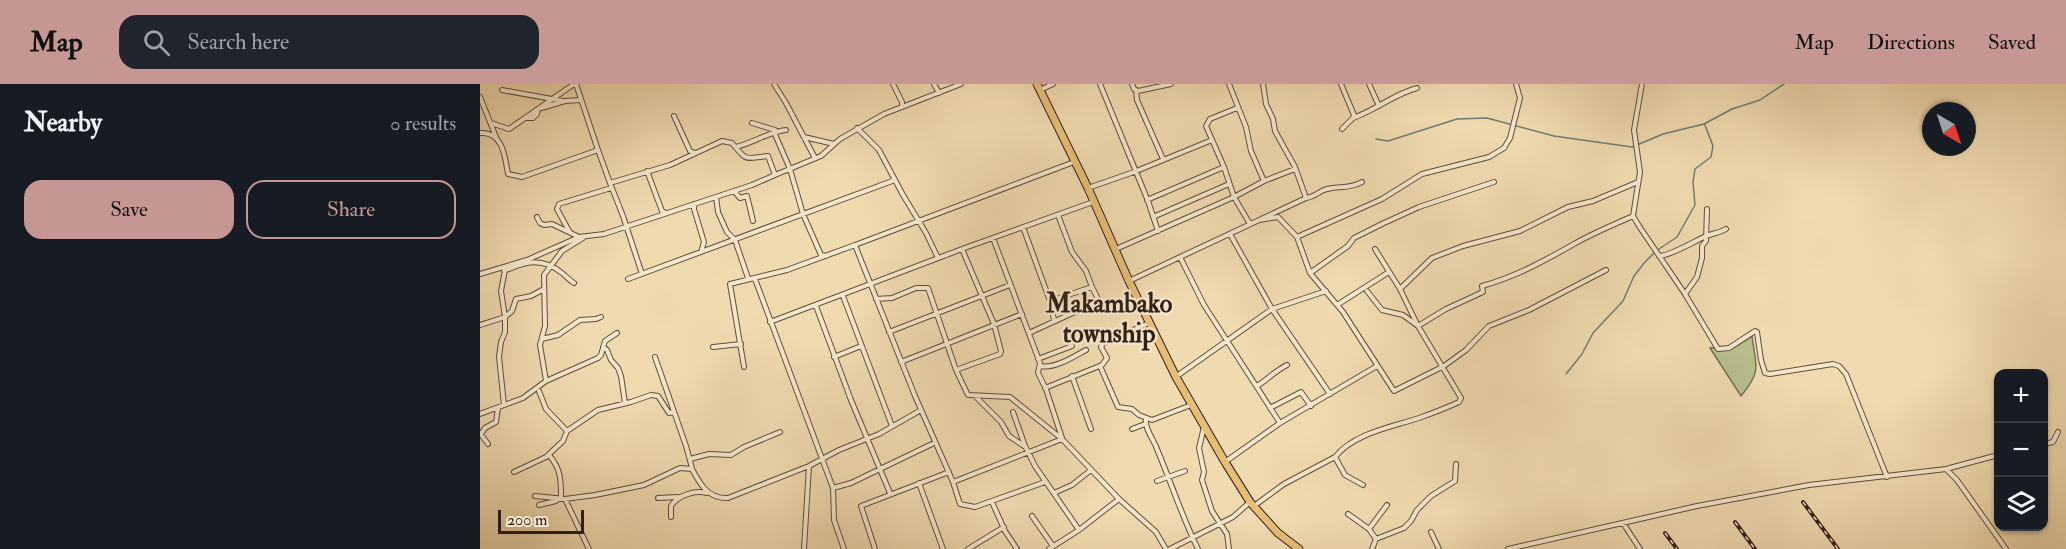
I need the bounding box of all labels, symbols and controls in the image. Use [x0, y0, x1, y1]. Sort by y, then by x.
search box [119, 15, 539, 69]
text: Map [30, 25, 83, 60]
icon: search [140, 26, 173, 59]
text: Search here [188, 28, 289, 56]
text: Map [1794, 29, 1834, 56]
text: Directions [1867, 29, 1955, 56]
text: Saved [1988, 29, 2036, 56]
north arrow [1922, 102, 1976, 156]
text: Nearby [24, 107, 102, 139]
text: 0 results [390, 111, 456, 136]
button: Save [24, 180, 234, 239]
button: Share [246, 180, 456, 239]
district label: Makambako township [1045, 288, 1173, 351]
map controls [1994, 369, 2048, 531]
button: + [1994, 369, 2048, 423]
button: − [1994, 423, 2048, 477]
button: layers [1994, 477, 2048, 531]
scale bar [498, 507, 584, 534]
text: 200 m [507, 510, 547, 530]

